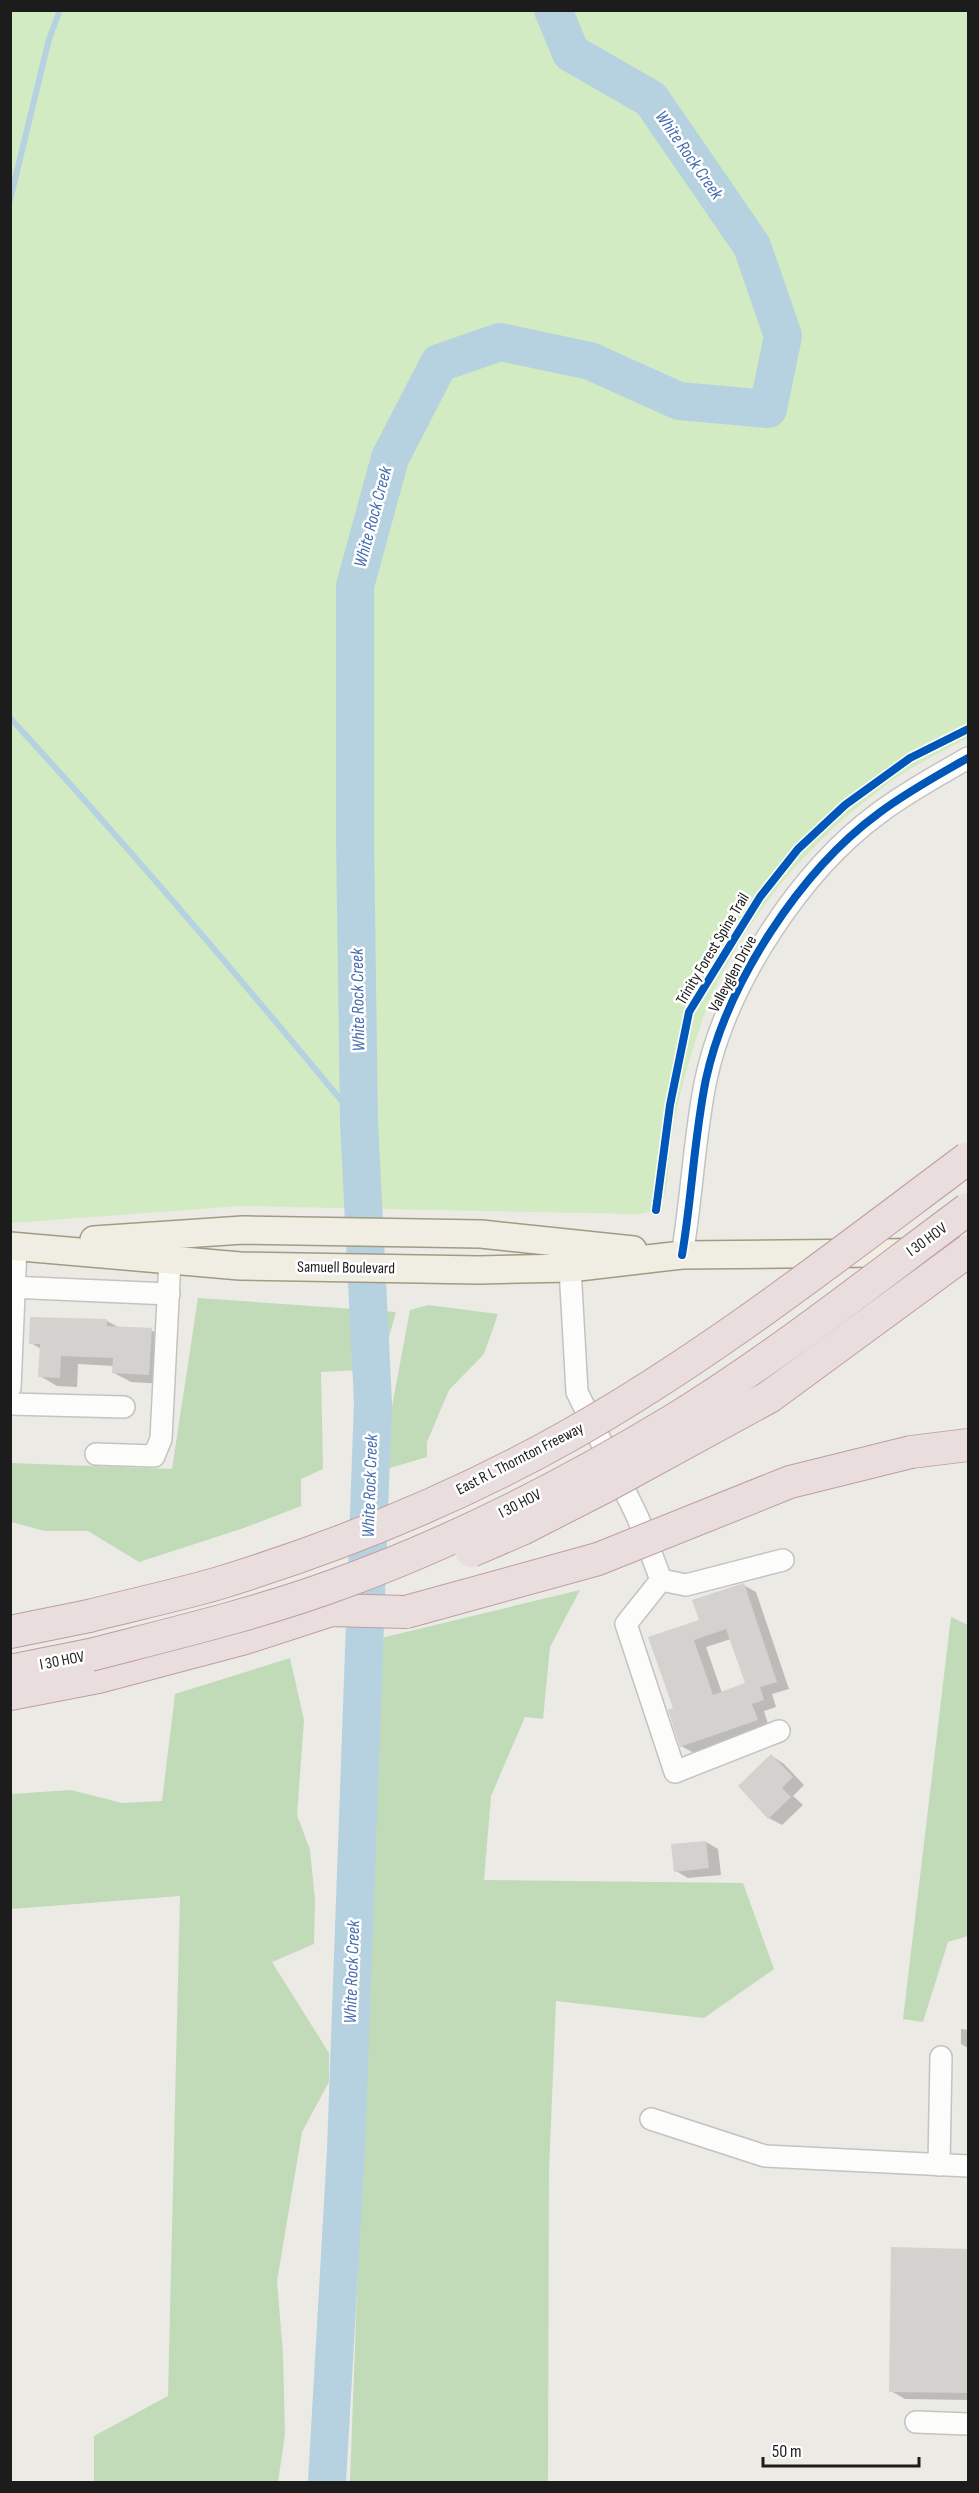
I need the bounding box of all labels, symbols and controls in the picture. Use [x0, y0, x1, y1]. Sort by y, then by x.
water label: White Rock Creek [651, 107, 728, 204]
water label: White Rock Creek [349, 463, 397, 570]
street label: Trinity Forest Spine Trail [672, 890, 754, 1008]
street label: Valleyglen Drive [705, 932, 761, 1016]
water label: White Rock Creek [347, 947, 369, 1052]
street label: I 30 HOV [903, 1219, 952, 1261]
street label: Samuell Boulevard [297, 1258, 395, 1278]
street label: East R L Thornton Freeway [453, 1419, 587, 1499]
water label: White Rock Creek [358, 1433, 382, 1538]
street label: I 30 HOV [496, 1485, 545, 1523]
street label: I 30 HOV [38, 1647, 87, 1675]
water label: White Rock Creek [340, 1919, 364, 2024]
scale bar [763, 2430, 919, 2468]
text: 50 m [772, 2441, 802, 2462]

